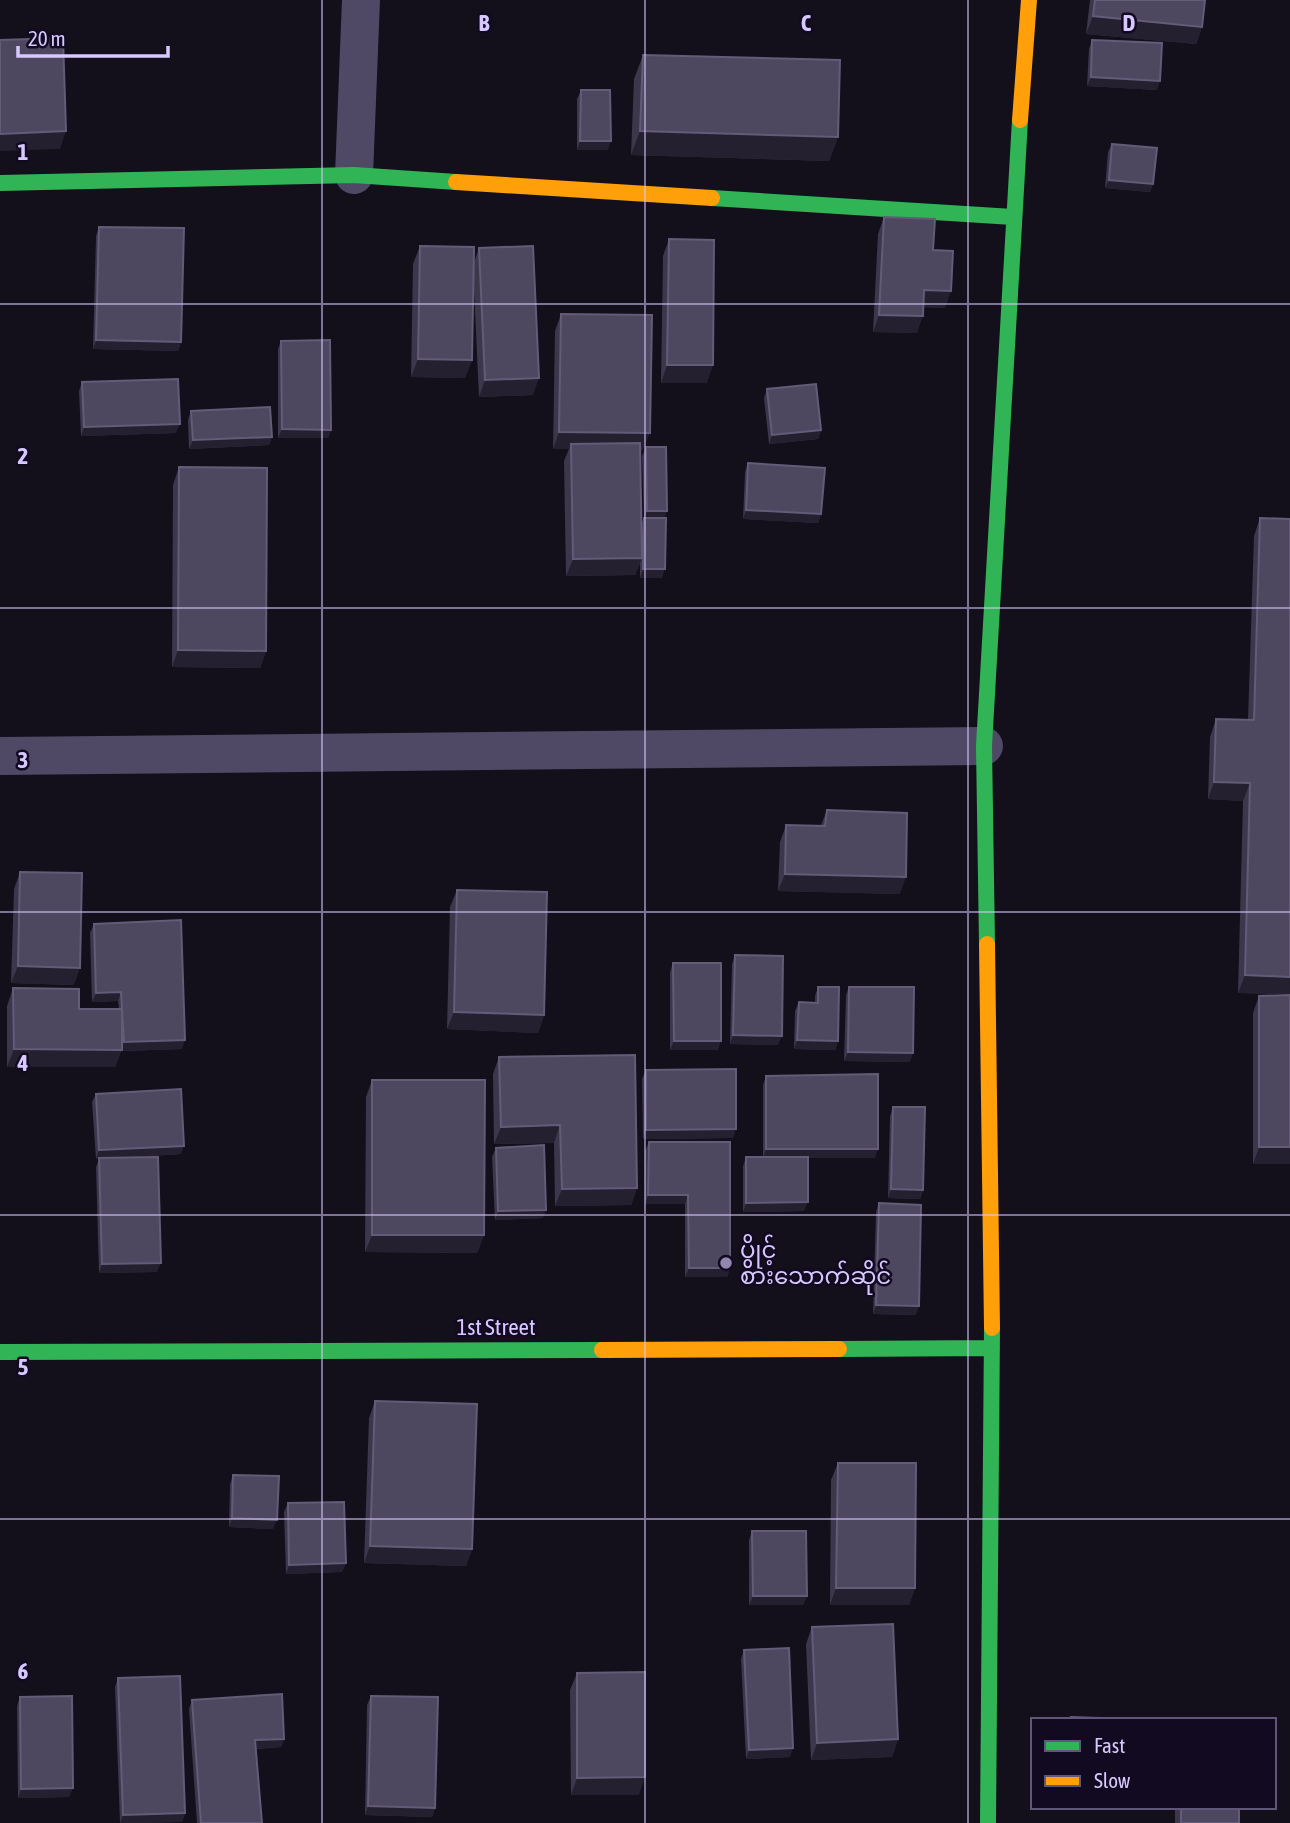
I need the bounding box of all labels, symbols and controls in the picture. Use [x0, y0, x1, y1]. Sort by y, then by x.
text: B [479, 10, 490, 36]
text: C [801, 10, 812, 36]
text: D [1123, 10, 1136, 36]
scale bar [18, 14, 168, 58]
text: 20 m [28, 26, 66, 50]
text: 1 [18, 139, 29, 165]
text: 2 [18, 443, 28, 469]
text: 3 [18, 747, 28, 773]
text: 4 [17, 1050, 29, 1076]
place label: ပွိုင့် စားသောက်ဆိုင် [740, 1234, 891, 1295]
marker: ပွိုင့် စားသောက်ဆိုင် [718, 1255, 734, 1271]
street label: 1st Street [456, 1314, 536, 1340]
text: 5 [18, 1354, 29, 1380]
text: 6 [18, 1658, 29, 1684]
legend [1031, 1718, 1276, 1809]
text: Fast [1094, 1733, 1125, 1757]
text: Slow [1094, 1768, 1131, 1792]

